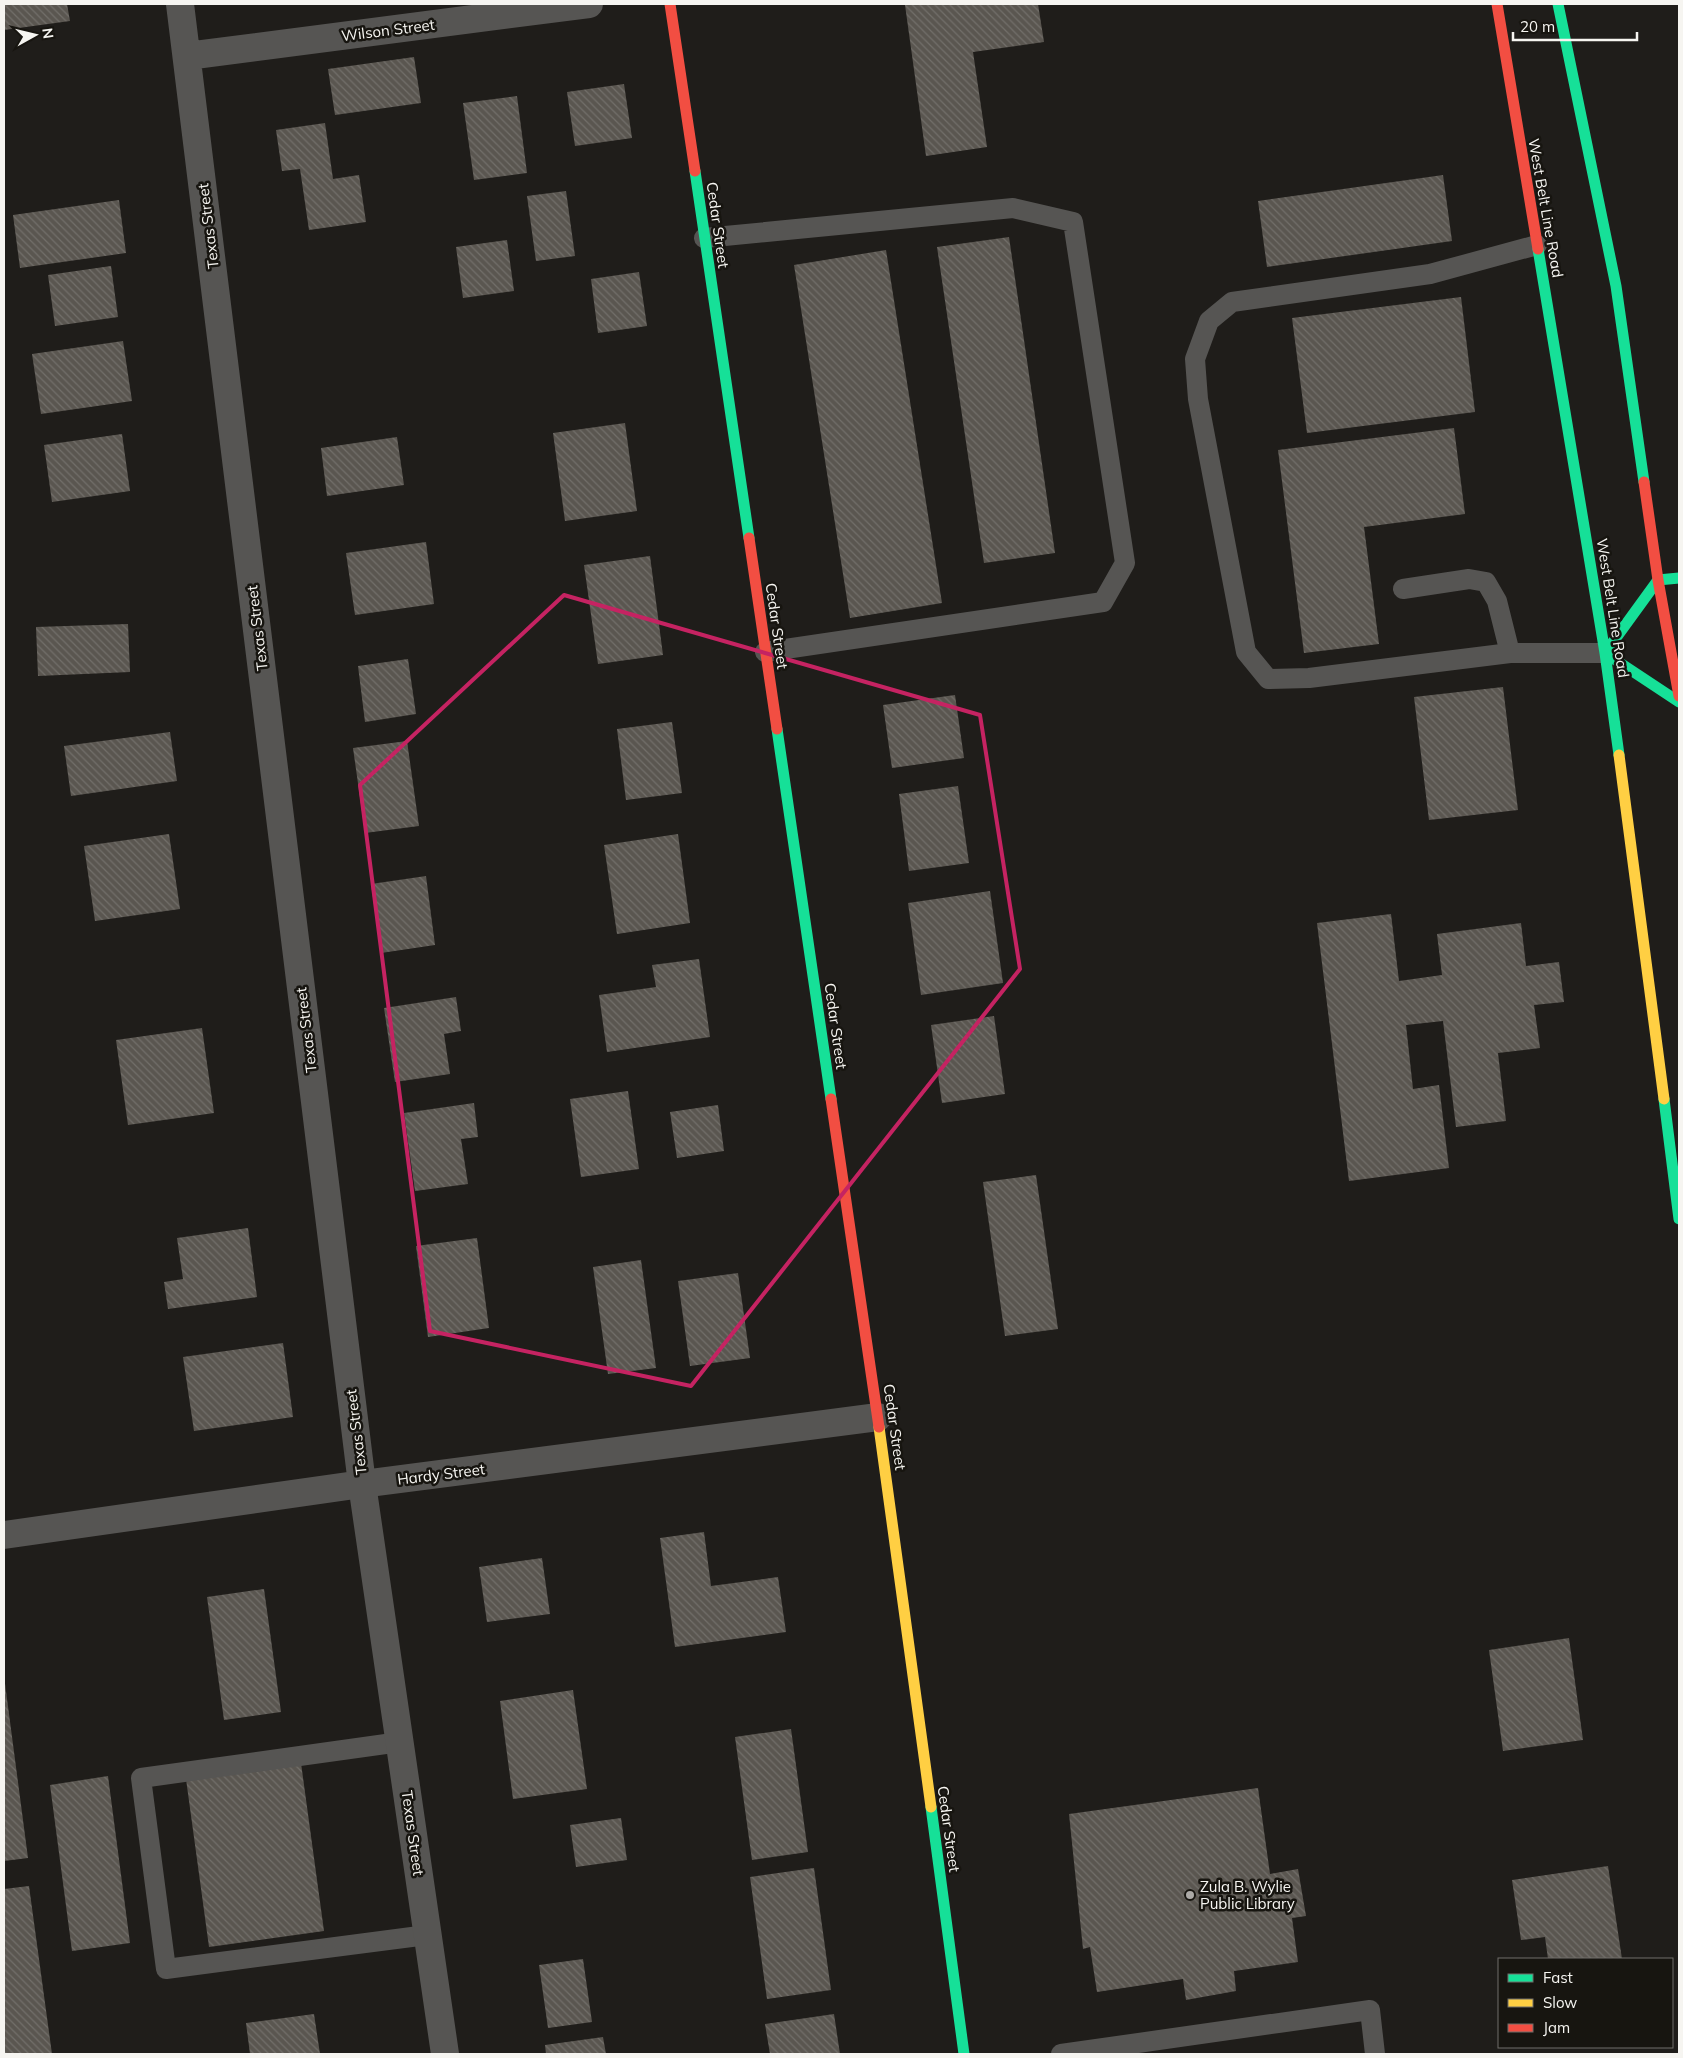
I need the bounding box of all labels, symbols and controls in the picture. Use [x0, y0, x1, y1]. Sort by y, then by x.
north arrow [10, 10, 60, 60]
scale bar [1513, 10, 1637, 42]
street label: Wilson Street [340, 15, 436, 45]
text: 20 m [1520, 17, 1555, 36]
text: N [38, 27, 58, 40]
street label: West Belt Line Road [1524, 137, 1568, 279]
street label: Cedar Street [703, 181, 733, 269]
street label: Texas Street [193, 182, 223, 270]
street label: West Belt Line Road [1593, 537, 1633, 679]
street label: Cedar Street [762, 582, 792, 670]
street label: Texas Street [242, 584, 272, 672]
street label: Cedar Street [821, 982, 851, 1070]
street label: Texas Street [291, 986, 321, 1074]
street label: Cedar Street [880, 1383, 910, 1471]
street label: Texas Street [341, 1388, 371, 1476]
street label: Hardy Street [396, 1459, 486, 1489]
street label: Cedar Street [934, 1785, 964, 1873]
street label: Texas Street [398, 1789, 428, 1877]
place label: Zula B. Wylie Public Library [1200, 1877, 1295, 1913]
marker: Zula B. Wylie Public Library [1184, 1889, 1196, 1901]
legend [1498, 1958, 1673, 2048]
text: Fast [1543, 1968, 1573, 1987]
text: Slow [1543, 1993, 1577, 2012]
text: Jam [1543, 2018, 1570, 2037]

